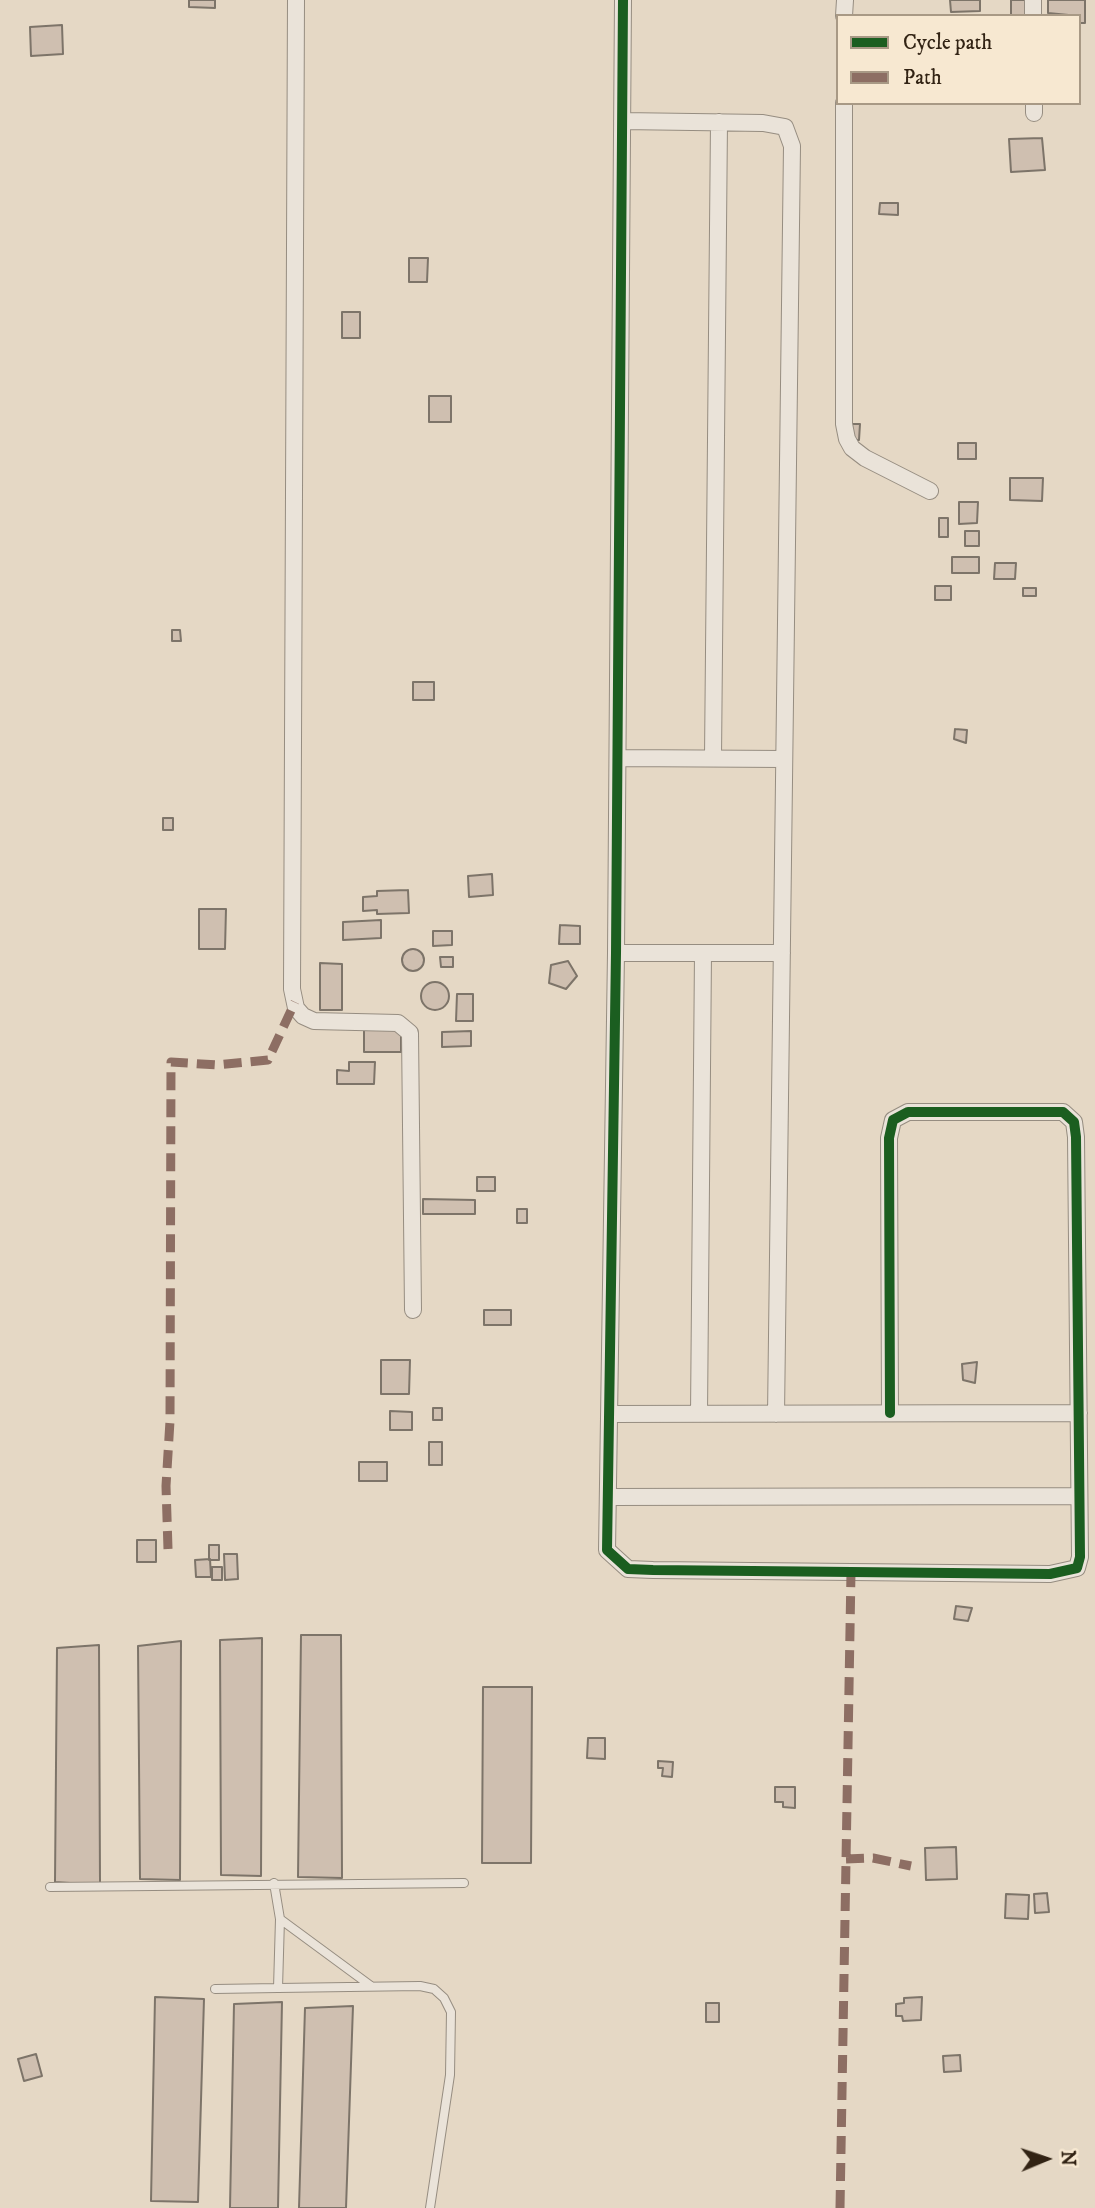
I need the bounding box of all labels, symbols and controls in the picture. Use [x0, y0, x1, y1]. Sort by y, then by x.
legend [836, 14, 1081, 105]
text: Cycle path [903, 30, 992, 56]
text: Path [903, 65, 942, 91]
north arrow [1011, 2124, 1081, 2194]
text: N [1056, 2150, 1079, 2166]

